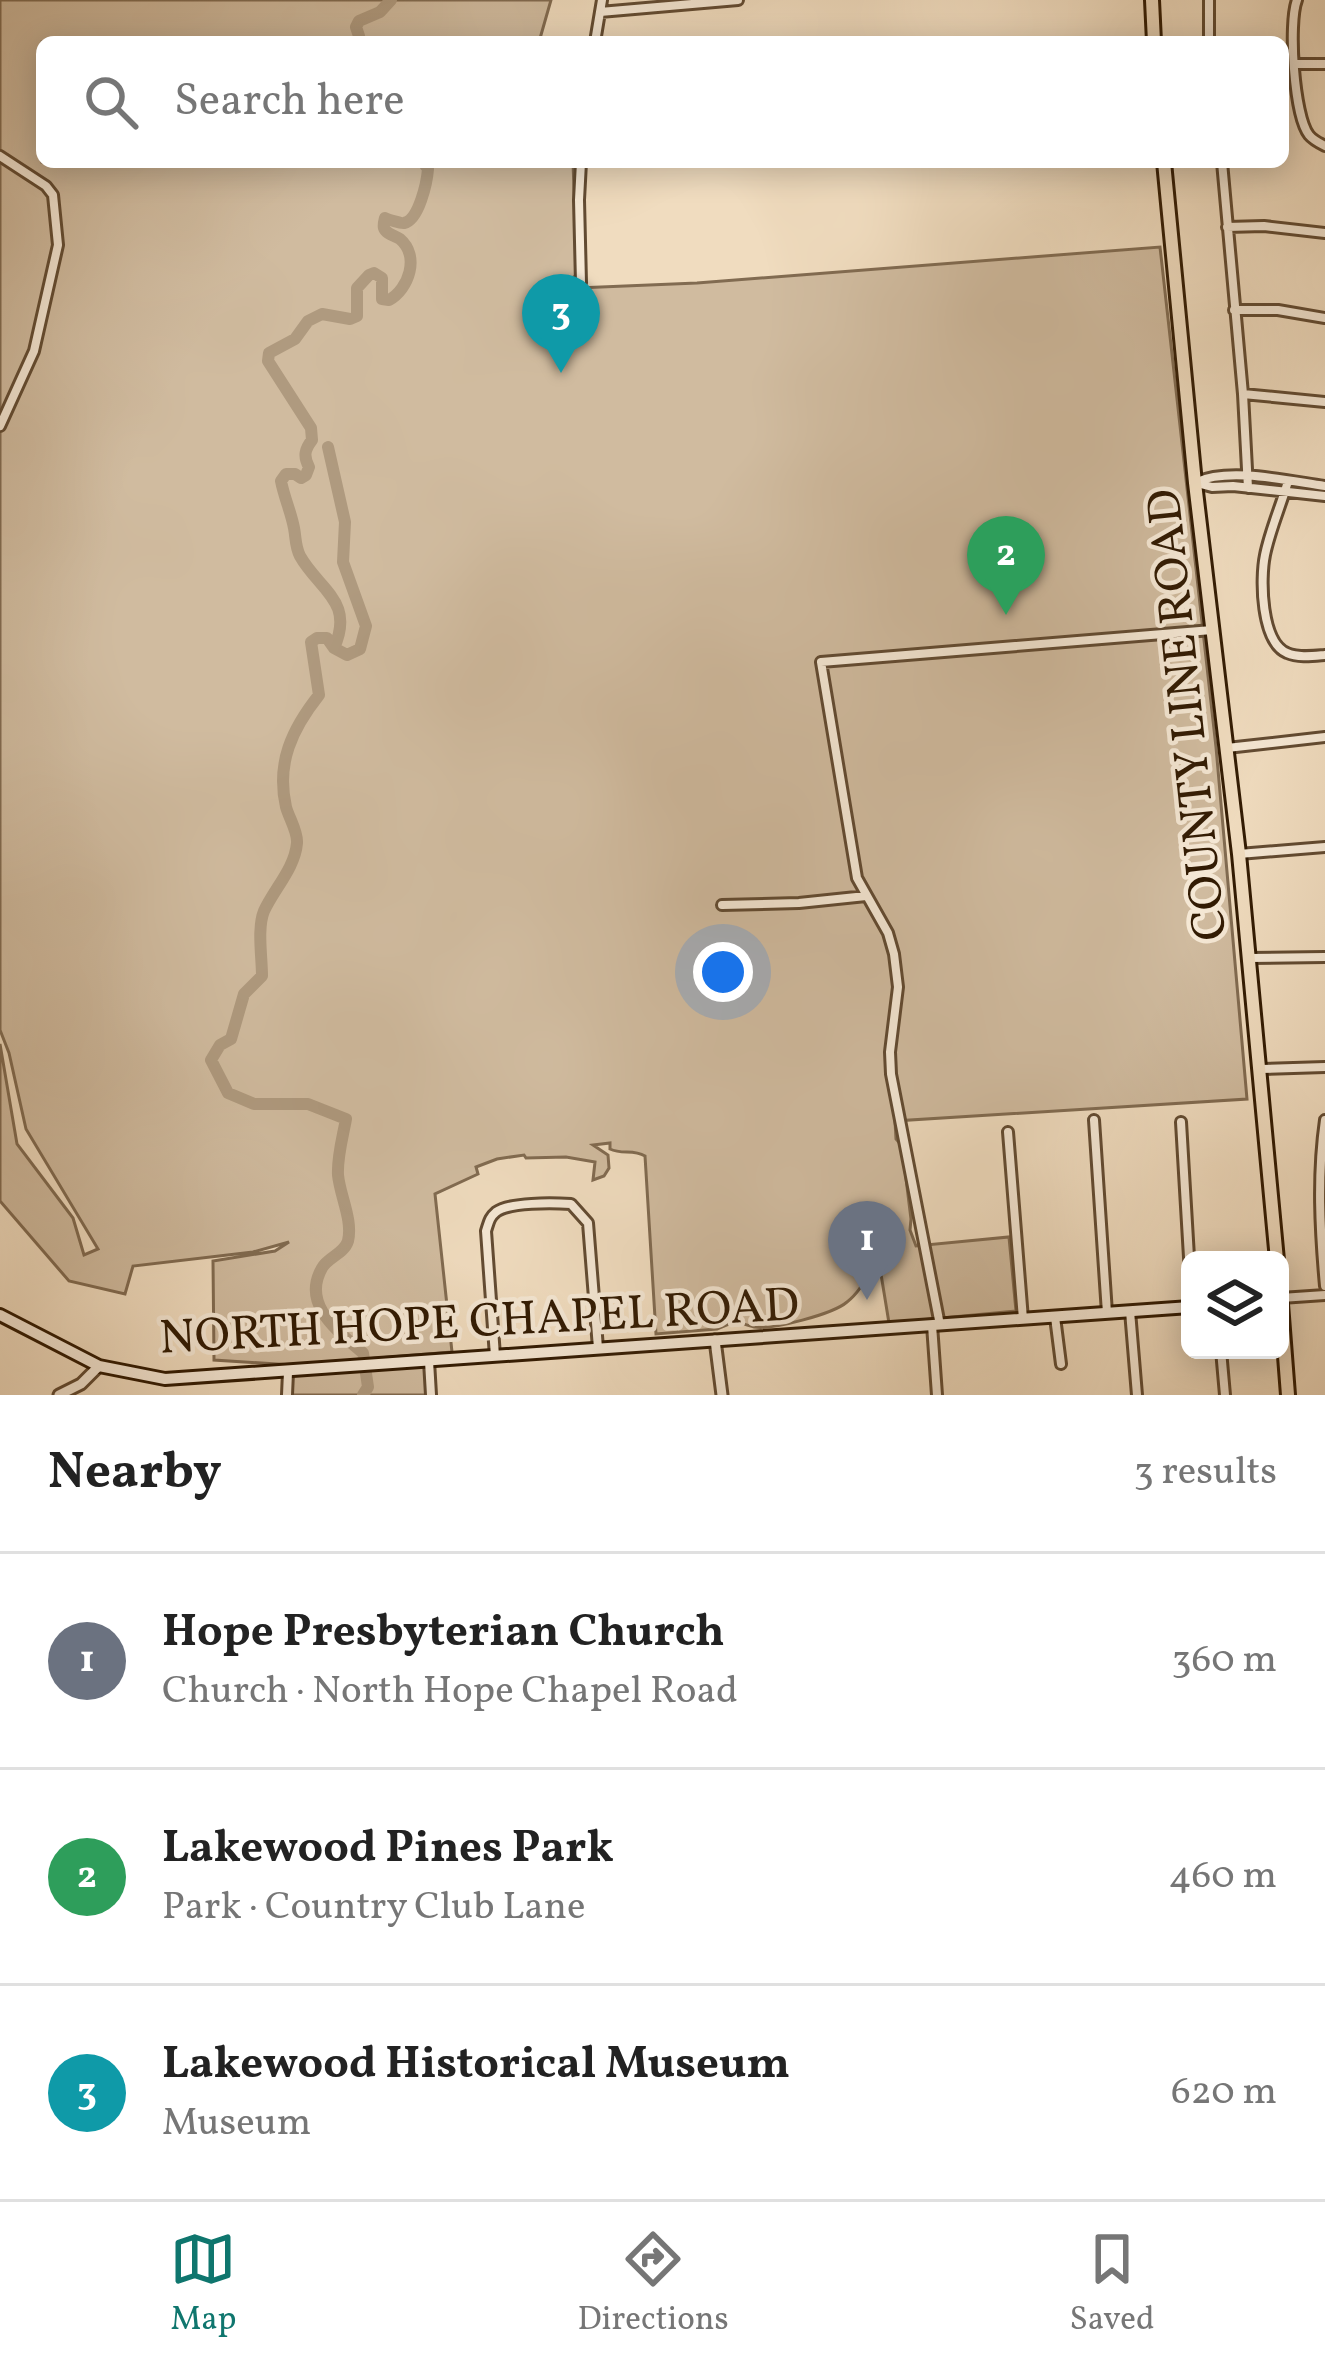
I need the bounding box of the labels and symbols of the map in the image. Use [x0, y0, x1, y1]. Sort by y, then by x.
pin: 3 [522, 274, 600, 373]
street label: COUNTY LINE ROAD [1132, 485, 1247, 944]
pin: 2 [967, 516, 1045, 615]
your location [693, 942, 753, 1002]
pin: 1 [828, 1201, 906, 1300]
street label: NORTH HOPE CHAPEL ROAD [158, 1273, 801, 1374]

